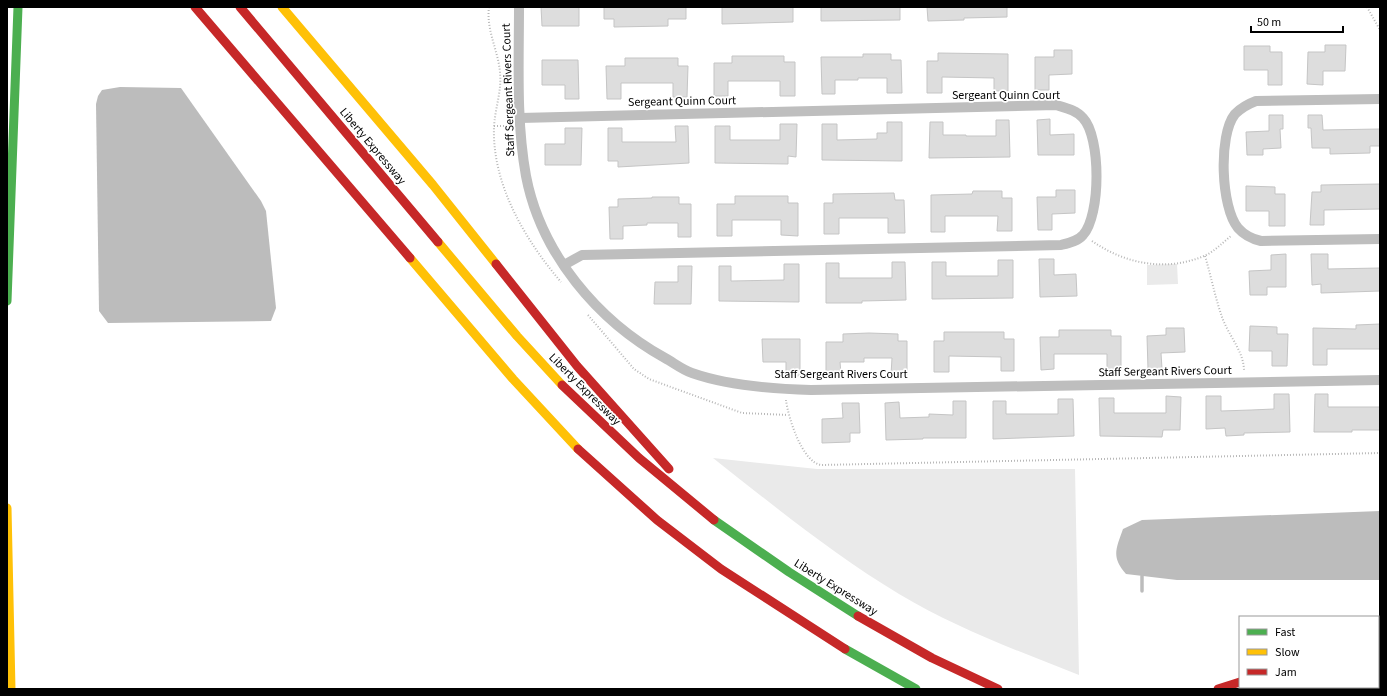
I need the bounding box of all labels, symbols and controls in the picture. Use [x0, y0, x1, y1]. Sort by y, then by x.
scale bar [1251, 8, 1343, 34]
text: 50 m [1257, 14, 1281, 31]
street label: Staff Sergeant Rivers Court [498, 23, 519, 157]
street label: Sergeant Quinn Court [952, 87, 1060, 104]
street label: Sergeant Quinn Court [628, 92, 736, 111]
street label: Liberty Expressway [335, 104, 410, 189]
street label: Liberty Expressway [545, 349, 625, 430]
street label: Staff Sergeant Rivers Court [1098, 362, 1232, 381]
street label: Staff Sergeant Rivers Court [774, 366, 908, 383]
street label: Liberty Expressway [791, 555, 881, 620]
legend [1239, 616, 1379, 688]
text: Fast [1275, 624, 1295, 641]
text: Slow [1275, 644, 1300, 661]
text: Jam [1275, 664, 1297, 681]

